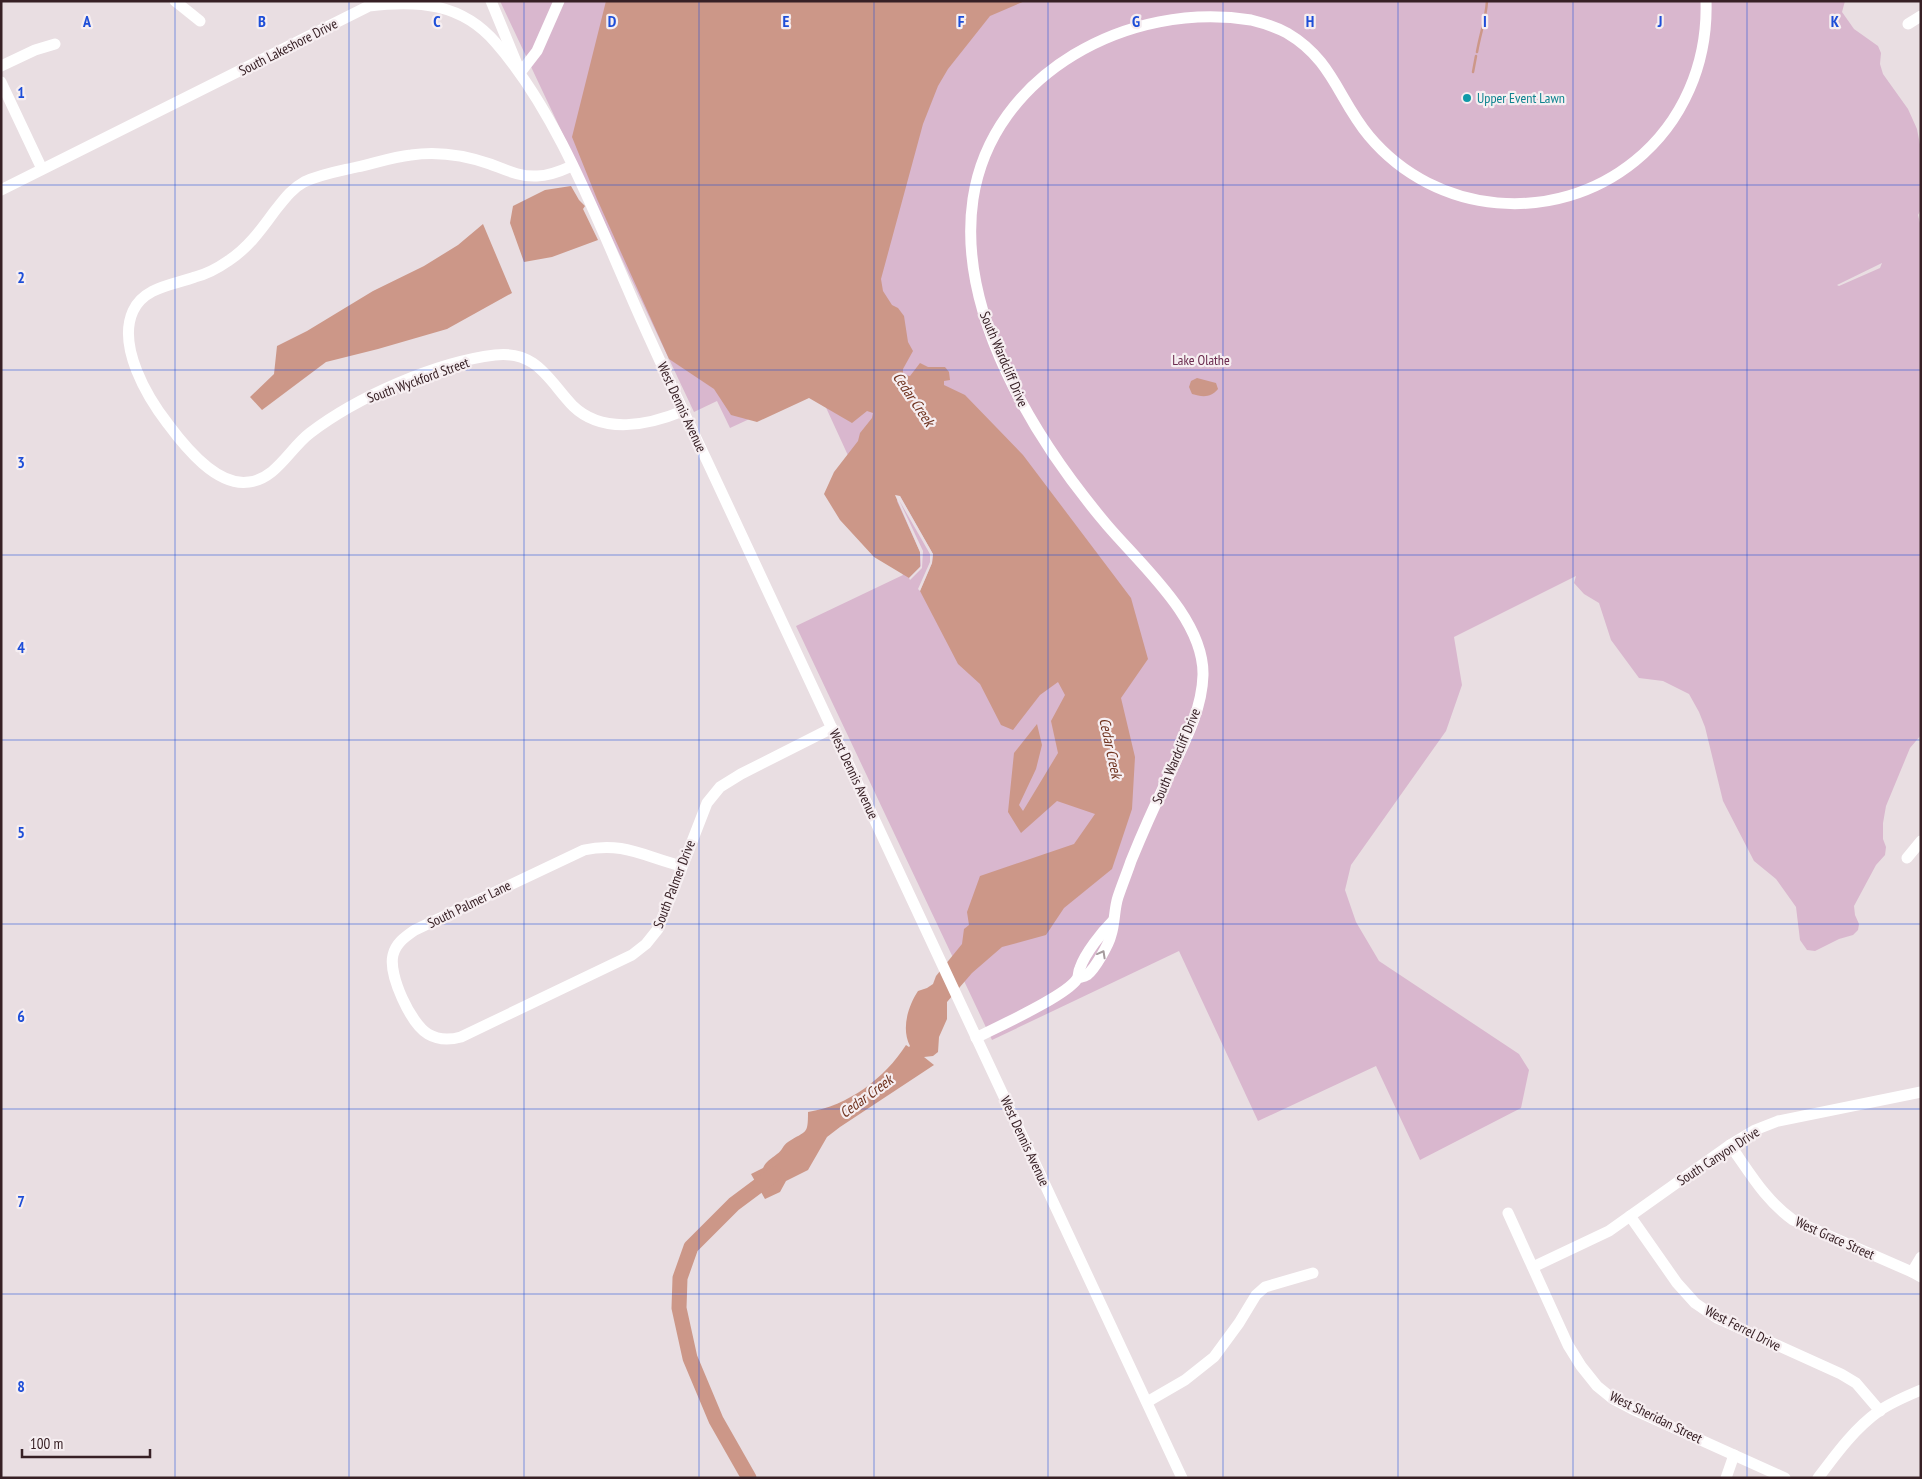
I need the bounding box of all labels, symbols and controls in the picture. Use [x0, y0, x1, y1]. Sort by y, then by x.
text: A [82, 11, 92, 31]
text: B [258, 11, 266, 31]
text: C [433, 11, 441, 31]
text: D [608, 11, 617, 31]
text: E [783, 11, 790, 31]
text: F [958, 11, 965, 31]
text: G [1132, 11, 1140, 31]
text: H [1306, 11, 1314, 31]
text: I [1483, 11, 1487, 31]
text: J [1657, 11, 1662, 31]
text: K [1831, 11, 1840, 31]
street label: South Lakeshore Drive [236, 14, 341, 80]
text: 1 [17, 82, 25, 102]
place label: Upper Event Lawn [1477, 89, 1565, 107]
marker: Upper Event Lawn [1461, 92, 1473, 104]
text: 2 [17, 267, 25, 287]
street label: South Wardcliff Drive [976, 308, 1032, 410]
park label: Lake Olathe [1172, 351, 1230, 369]
street label: South Wyckford Street [365, 353, 472, 407]
street label: West Dennis Avenue [653, 359, 711, 455]
water label: Cedar Creek [889, 368, 940, 432]
text: 3 [17, 452, 25, 472]
text: 4 [17, 637, 25, 657]
street label: South Wardcliff Drive [1148, 705, 1204, 807]
water label: Cedar Creek [1095, 716, 1127, 782]
street label: West Dennis Avenue [825, 726, 883, 822]
text: 5 [17, 822, 25, 842]
street label: South Palmer Drive [649, 837, 699, 931]
street label: South Palmer Lane [424, 876, 514, 932]
one-way arrow [1095, 950, 1105, 959]
text: 6 [17, 1006, 25, 1026]
water label: Cedar Creek [836, 1069, 898, 1122]
street label: West Dennis Avenue [996, 1093, 1054, 1189]
street label: South Canyon Drive [1673, 1122, 1763, 1189]
text: 7 [17, 1191, 25, 1211]
street label: West Grace Street [1792, 1212, 1878, 1264]
street label: West Ferrel Drive [1702, 1301, 1784, 1355]
text: 8 [17, 1376, 25, 1396]
street label: West Sheridan Street [1607, 1387, 1705, 1447]
scale bar [22, 1426, 150, 1458]
text: 100 m [30, 1434, 63, 1453]

